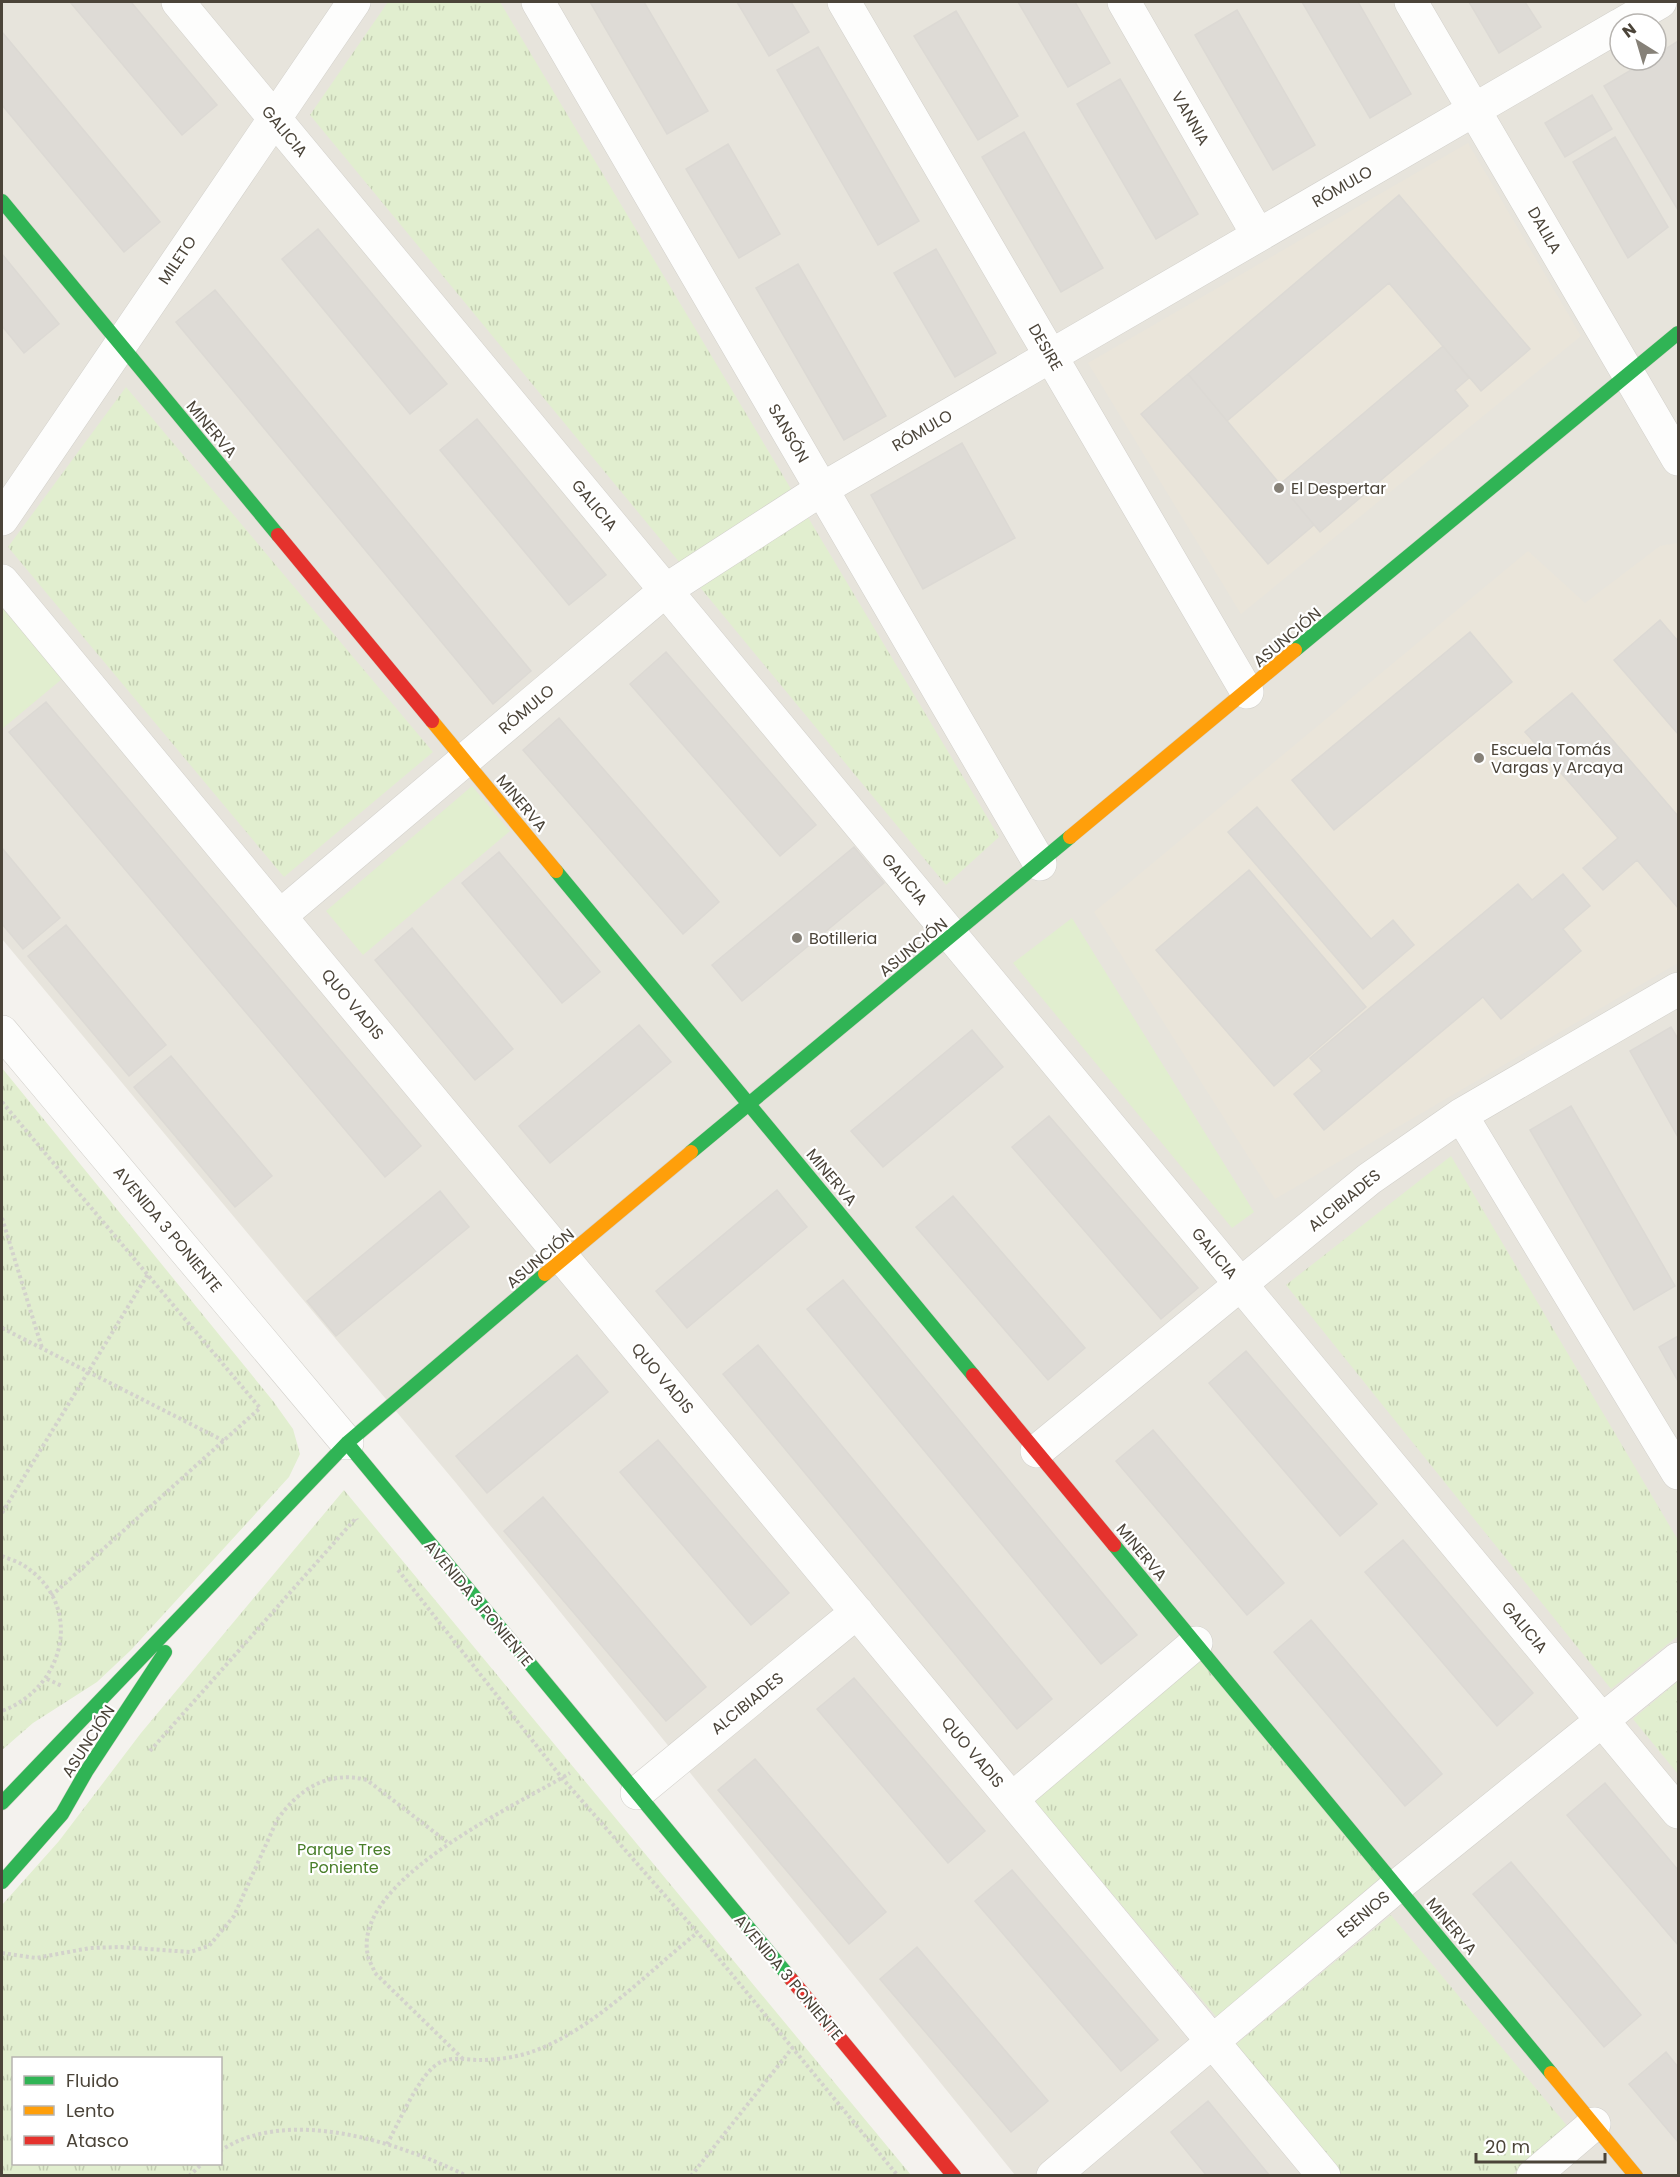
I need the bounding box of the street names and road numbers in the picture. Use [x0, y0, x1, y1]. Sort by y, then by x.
street label: VANNIA [1166, 87, 1215, 150]
street label: GALICIA [256, 101, 313, 162]
street label: RÓMULO [1308, 160, 1377, 213]
street label: DALILA [1522, 203, 1567, 258]
street label: MILETO [153, 231, 202, 289]
street label: DESIRE [1023, 320, 1068, 375]
street label: MINERVA [181, 396, 243, 463]
street label: SANSÓN [762, 400, 815, 467]
street label: RÓMULO [888, 404, 957, 457]
street label: GALICIA [566, 475, 623, 536]
street label: ASUNCIÓN [1248, 602, 1326, 673]
street label: RÓMULO [494, 679, 559, 740]
street label: MINERVA [491, 770, 553, 837]
street label: GALICIA [876, 849, 933, 910]
street label: ASUNCIÓN [874, 913, 953, 982]
street label: QUO VADIS [316, 964, 389, 1045]
street label: MINERVA [801, 1144, 863, 1211]
street label: AVENIDA 3 PONIENTE [108, 1161, 227, 1297]
street label: ALCIBIADES [1303, 1164, 1386, 1237]
street label: ASUNCIÓN [501, 1223, 579, 1294]
street label: GALICIA [1186, 1223, 1243, 1284]
street label: QUO VADIS [626, 1338, 699, 1419]
street label: MINERVA [1111, 1519, 1173, 1586]
street label: AVENIDA 3 PONIENTE [419, 1535, 538, 1671]
street label: GALICIA [1496, 1597, 1553, 1658]
street label: ALCIBIADES [706, 1667, 789, 1740]
street label: ASUNCIÓN [56, 1700, 120, 1782]
street label: QUO VADIS [936, 1712, 1009, 1793]
street label: ESENIOS [1332, 1885, 1395, 1943]
street label: MINERVA [1421, 1893, 1483, 1960]
street label: AVENIDA 3 PONIENTE [729, 1909, 848, 2045]

